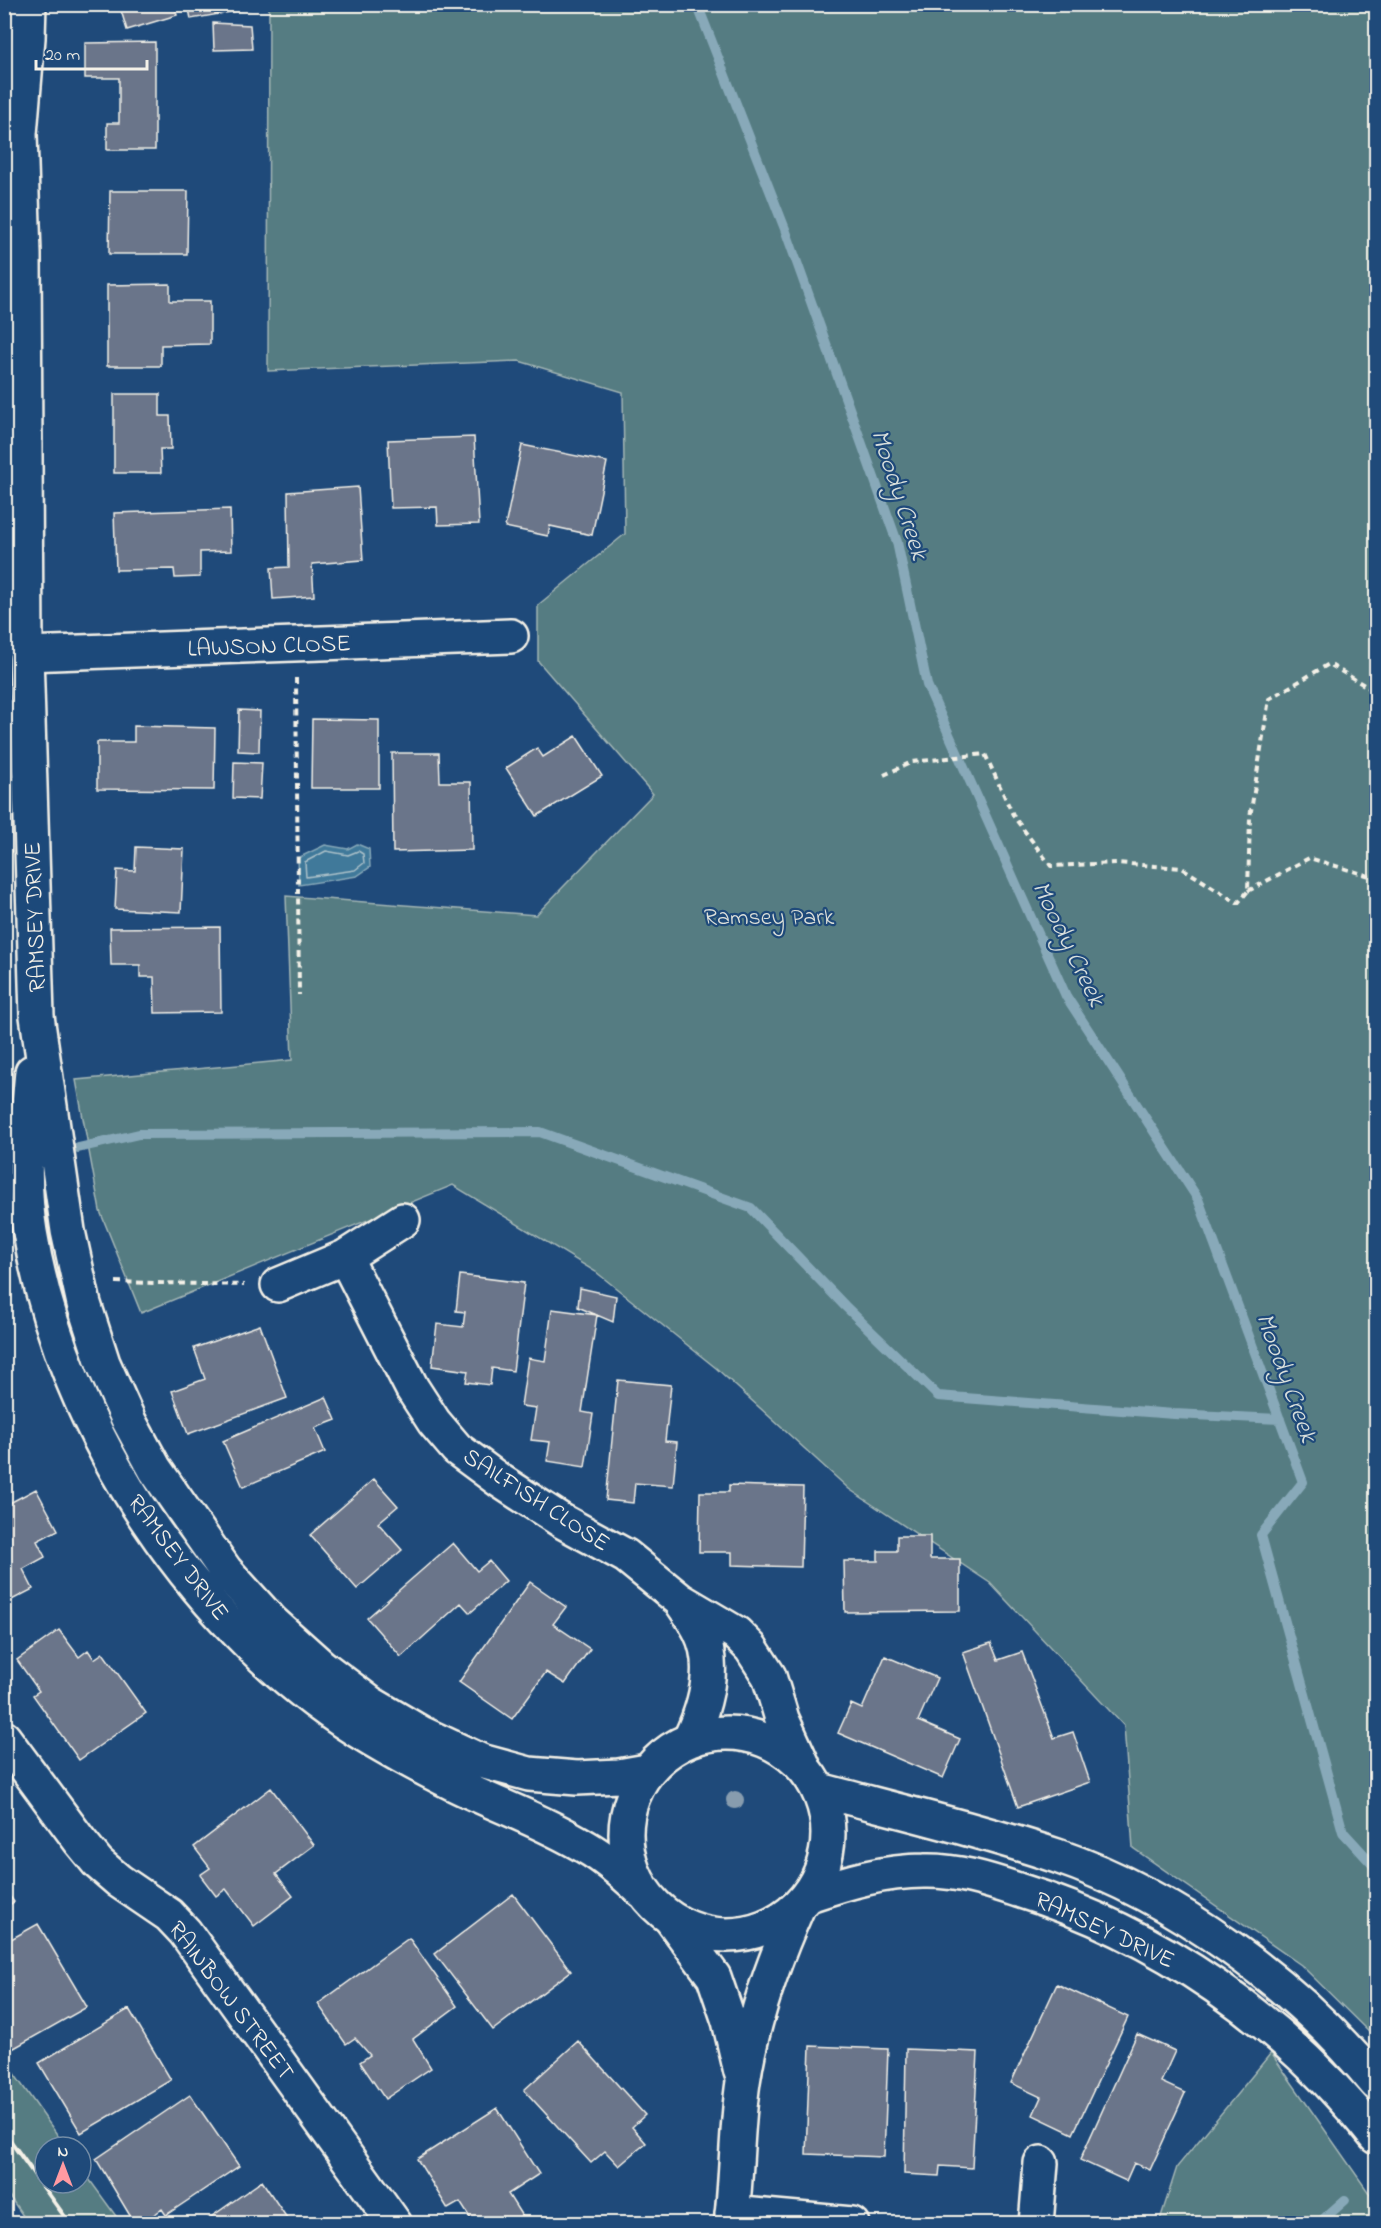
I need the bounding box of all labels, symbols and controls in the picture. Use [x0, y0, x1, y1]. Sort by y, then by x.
scale bar [36, 33, 147, 71]
text: 20 m [45, 43, 80, 69]
water label: Moody Creek [859, 425, 938, 567]
street label: LAWSON CLOSE [187, 627, 351, 668]
street label: RAMSEY DRIVE [16, 841, 57, 993]
water label: Moody Creek [1021, 875, 1115, 1015]
park label: Ramsey Park [704, 901, 835, 937]
water label: Moody Creek [1244, 1308, 1327, 1450]
street label: SAILFISH CLOSE [455, 1440, 616, 1562]
street label: RAMSEY DRIVE [118, 1488, 236, 1629]
street label: RAMSEY DRIVE [1028, 1884, 1180, 1979]
street label: RAINBOW STREET [158, 1914, 302, 2089]
north arrow [33, 2135, 93, 2195]
text: N [58, 2140, 69, 2164]

